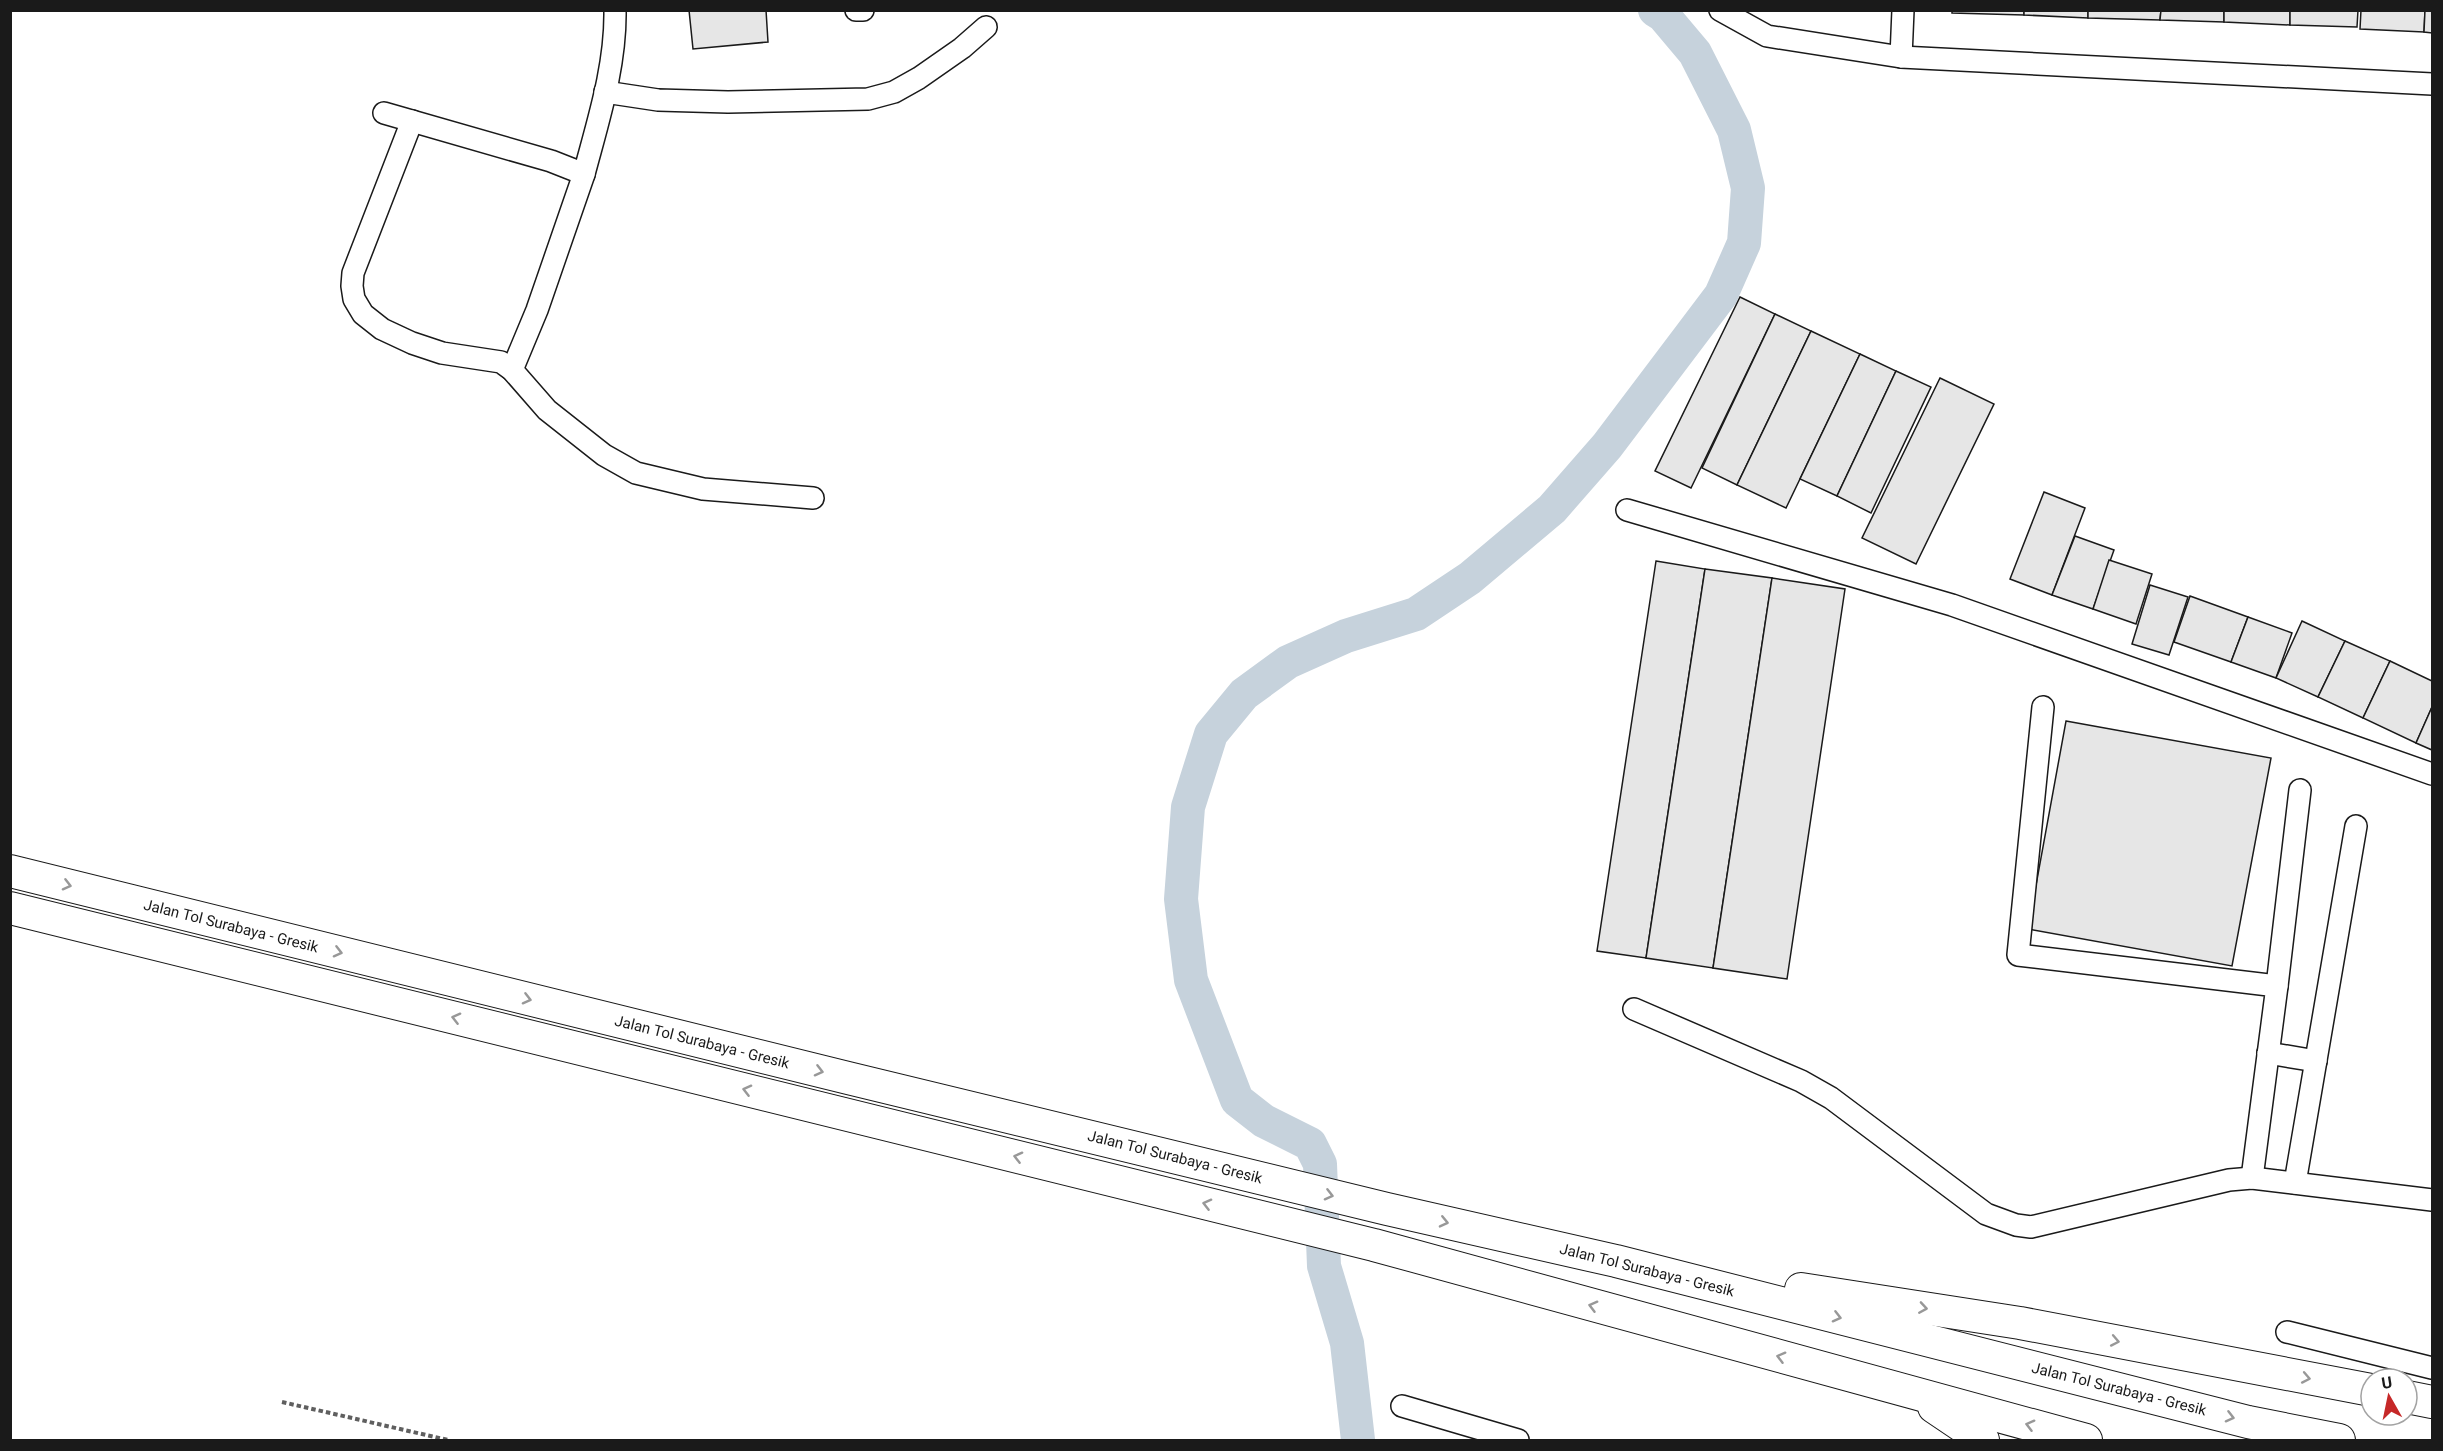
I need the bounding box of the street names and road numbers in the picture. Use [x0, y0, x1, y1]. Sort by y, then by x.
street label: Jalan Tol Surabaya - Gresik [142, 896, 321, 957]
street label: Jalan Tol Surabaya - Gresik [613, 1012, 792, 1073]
street label: Jalan Tol Surabaya - Gresik [1086, 1127, 1265, 1188]
street label: Jalan Tol Surabaya - Gresik [1558, 1240, 1737, 1301]
street label: Jalan Tol Surabaya - Gresik [2030, 1359, 2209, 1420]

